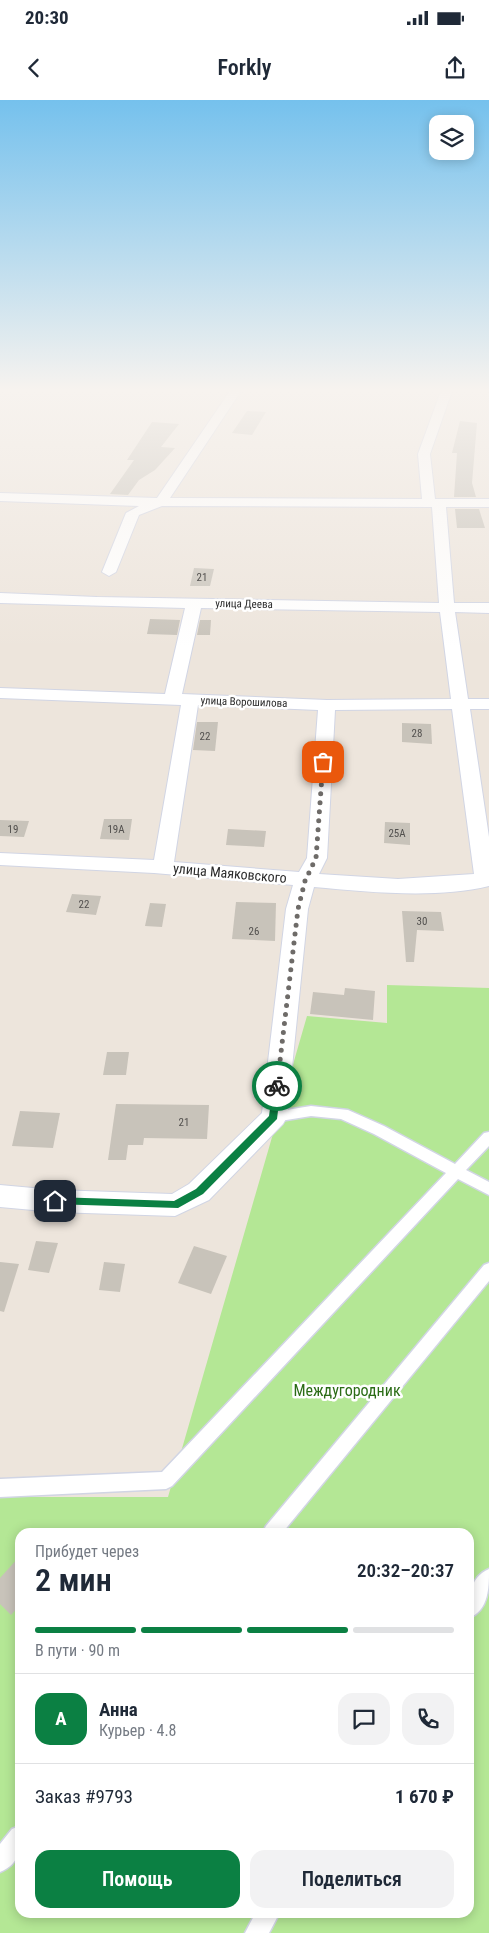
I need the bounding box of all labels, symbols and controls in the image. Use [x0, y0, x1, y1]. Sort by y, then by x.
text: 20:30 [25, 6, 69, 29]
icon: back [20, 54, 48, 82]
icon: share [441, 54, 469, 82]
text: Forkly [218, 55, 271, 80]
map controls [429, 115, 474, 160]
button: layers [429, 115, 474, 160]
house number: 21 [197, 571, 207, 584]
street label: улица Деева [215, 597, 273, 611]
street label: улица Ворошилова [200, 694, 288, 710]
house number: 28 [412, 727, 422, 740]
house number: 22 [200, 730, 210, 743]
pin [302, 741, 344, 783]
icon: bag [309, 748, 337, 776]
house number: 19 [8, 823, 18, 836]
house number: 19А [107, 823, 125, 836]
house number: 25А [388, 827, 406, 840]
street label: улица Маяковского [173, 860, 287, 886]
house number: 22 [79, 898, 89, 911]
house number: 30 [417, 915, 427, 928]
house number: 26 [249, 925, 259, 938]
courier [252, 1061, 302, 1111]
icon: bike [263, 1072, 291, 1100]
house number: 21 [179, 1116, 189, 1129]
pin [34, 1180, 76, 1222]
icon: home [41, 1187, 69, 1215]
park label: Междугородник [293, 1381, 401, 1400]
text: Прибудет через [35, 1542, 139, 1561]
text: 20:32–20:37 [357, 1559, 454, 1582]
text: 2 мин [35, 1561, 112, 1599]
text: В пути · 90 m [35, 1641, 120, 1660]
button: chat [338, 1693, 390, 1745]
button: phone [402, 1693, 454, 1745]
text: Анна [99, 1698, 138, 1721]
text: А [55, 1707, 67, 1730]
text: Курьер · 4.8 [99, 1721, 177, 1740]
text: Заказ #9793 [35, 1785, 133, 1808]
text: 1 670 ₽ [395, 1785, 454, 1808]
button: Помощь [35, 1850, 240, 1908]
button: Поделиться [250, 1850, 454, 1908]

